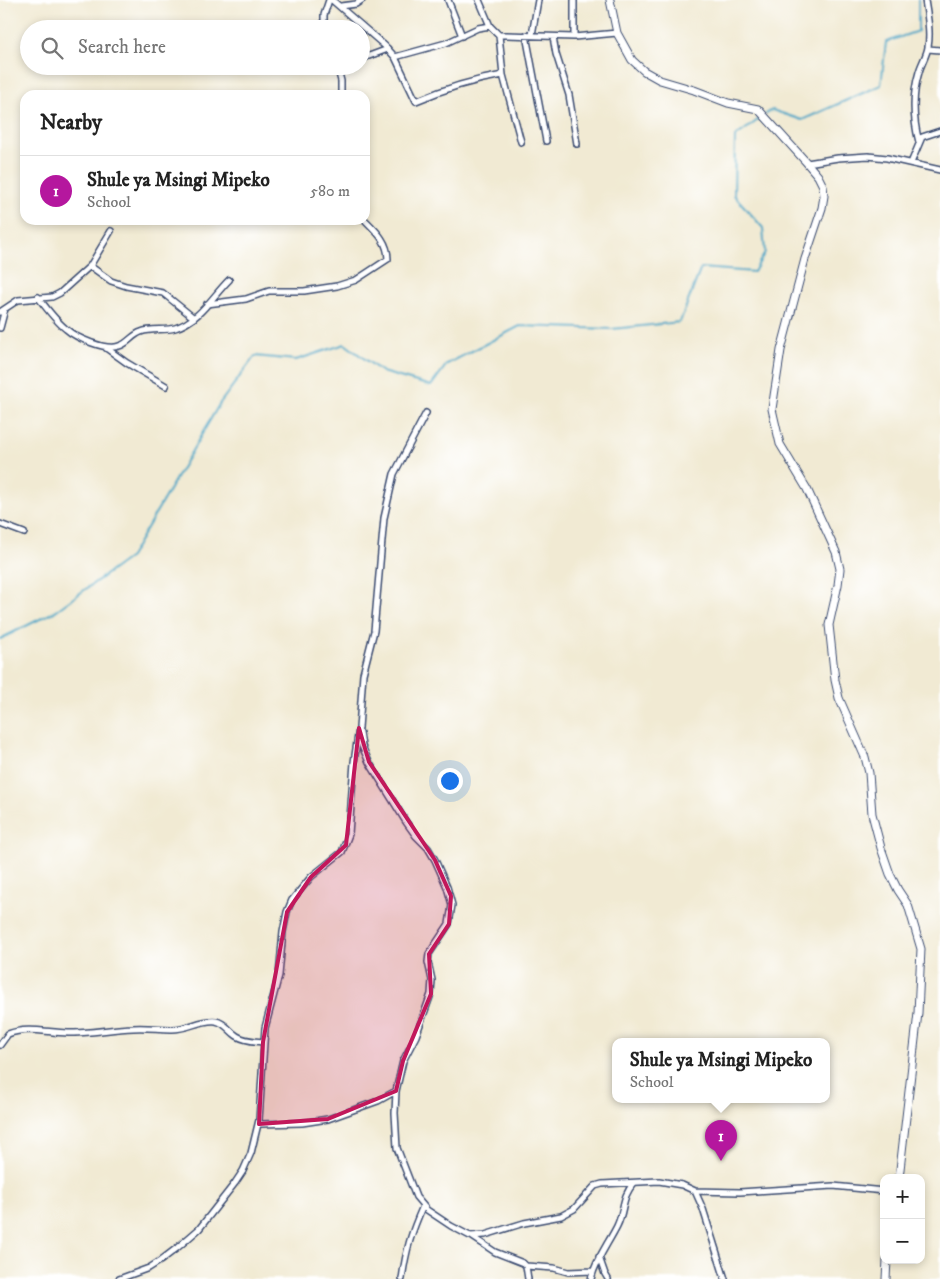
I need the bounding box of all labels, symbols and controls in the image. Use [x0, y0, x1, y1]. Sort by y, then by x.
search box [20, 20, 370, 75]
icon: search [38, 34, 66, 62]
text: Search here [78, 36, 166, 59]
text: Nearby [40, 110, 102, 136]
text: Shule ya Msingi Mipeko [87, 169, 270, 192]
text: 1 [53, 181, 59, 201]
text: 580 m [310, 181, 350, 201]
text: School [87, 192, 131, 212]
your location [437, 768, 463, 794]
popup [612, 1038, 830, 1103]
text: Shule ya Msingi Mipeko [630, 1049, 812, 1072]
text: School [630, 1072, 674, 1092]
pin: 1 [705, 1120, 737, 1161]
map controls [880, 1174, 925, 1264]
button: + [880, 1174, 925, 1219]
button: − [880, 1219, 925, 1264]

